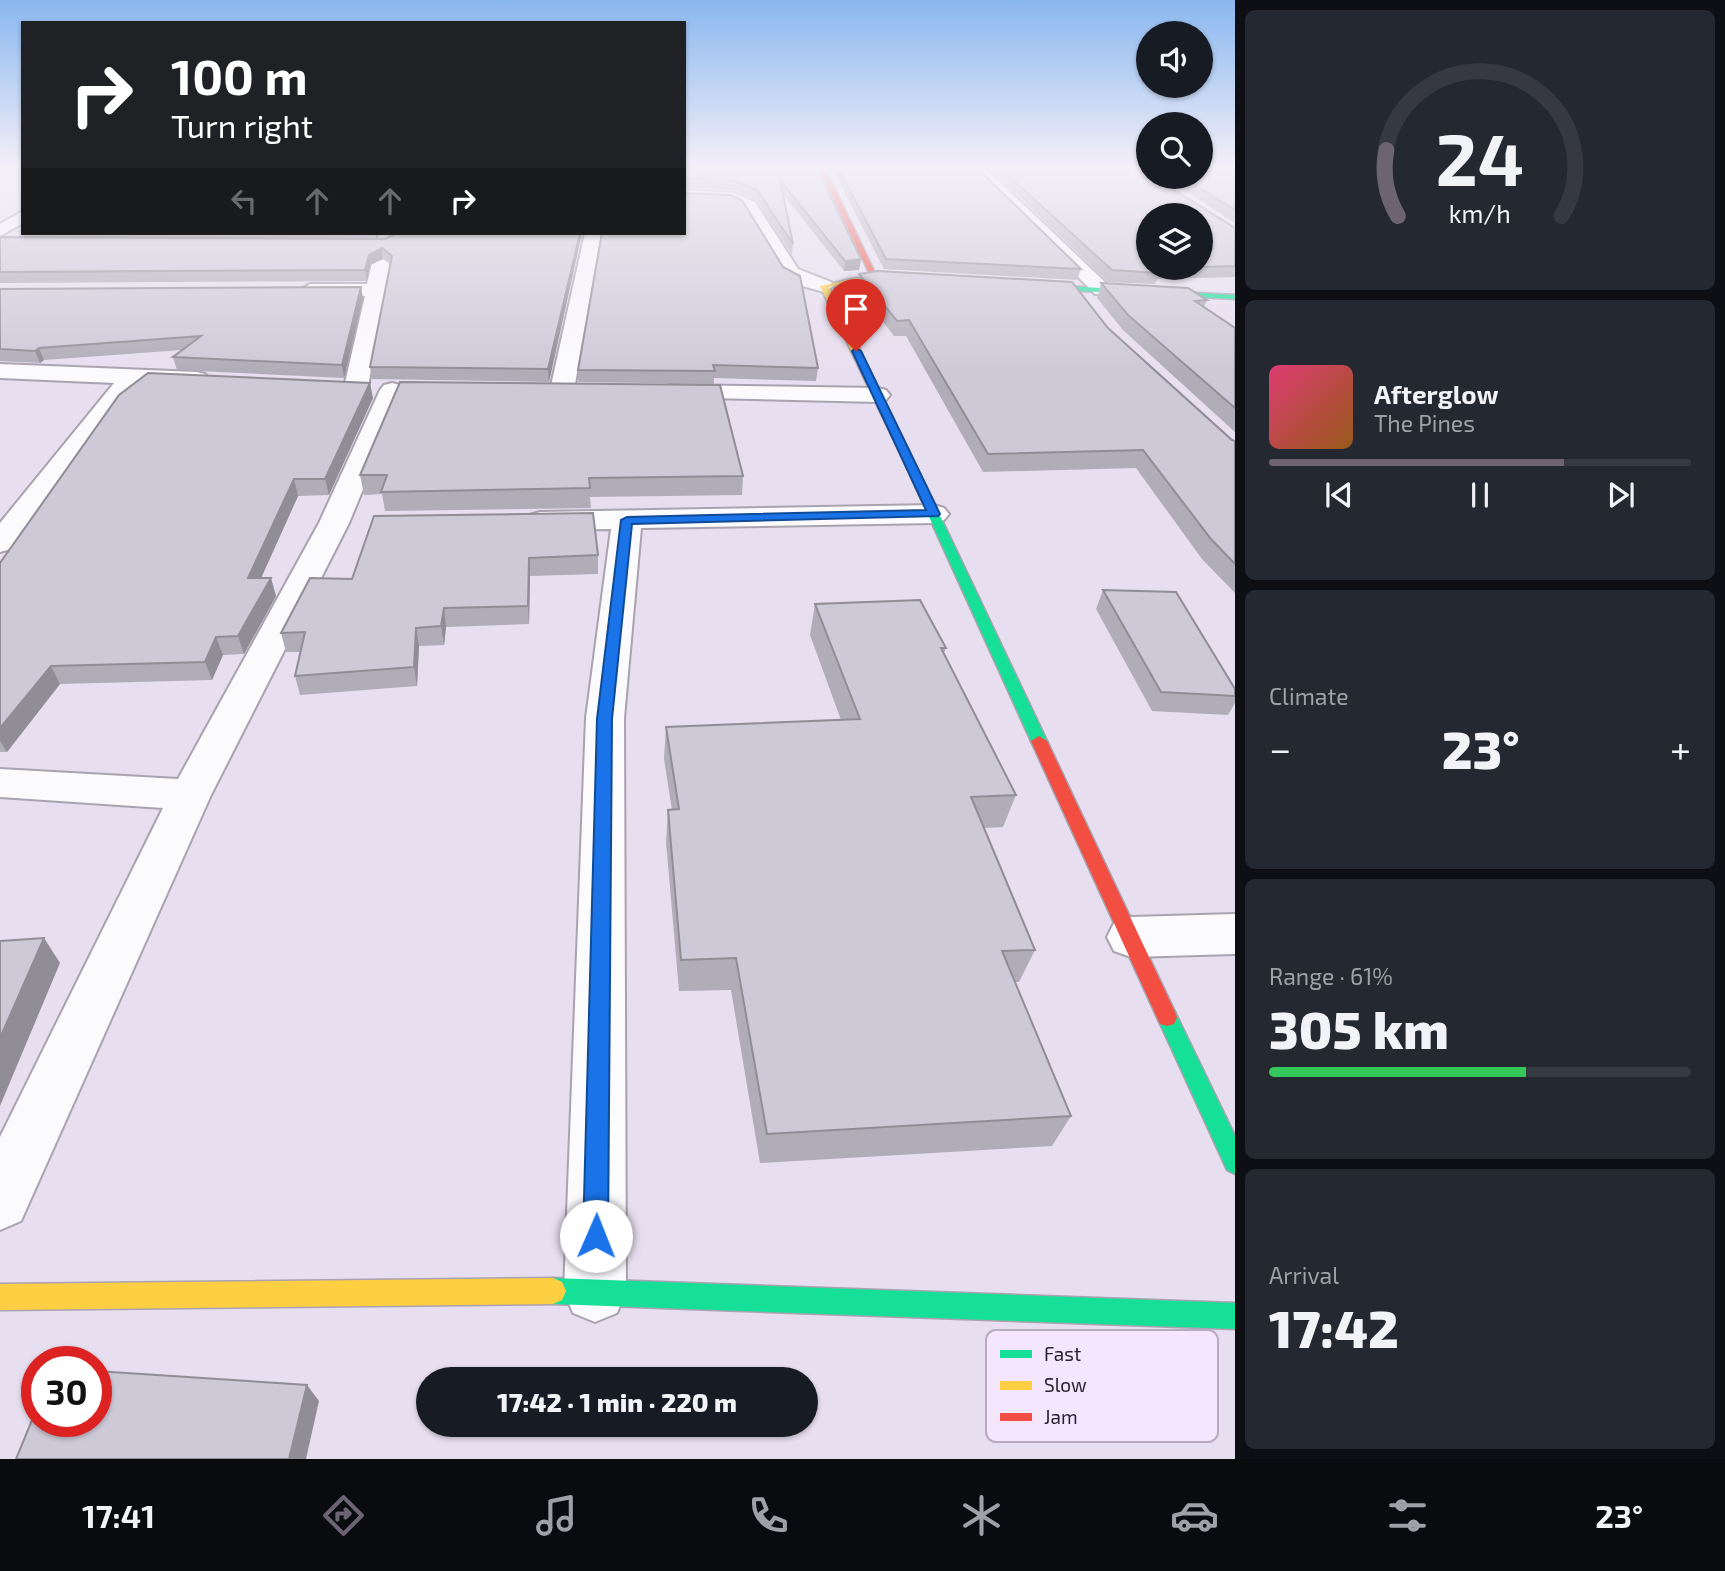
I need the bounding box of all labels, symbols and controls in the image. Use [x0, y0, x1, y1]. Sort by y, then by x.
map controls [1136, 21, 1213, 280]
button: sound [1136, 21, 1213, 98]
text: 100 m [171, 46, 308, 105]
icon: right [56, 49, 147, 140]
text: Turn right [171, 106, 313, 144]
button: search [1136, 112, 1213, 189]
text: 24 [1436, 113, 1524, 201]
icon: left [225, 182, 263, 220]
icon: ahead [298, 182, 336, 220]
icon: ahead [371, 182, 409, 220]
icon: right [444, 182, 482, 220]
text: km/h [1449, 198, 1511, 228]
button: layers [1136, 203, 1213, 280]
pin [826, 279, 886, 351]
icon: arrive [837, 290, 875, 328]
text: Afterglow [1374, 378, 1499, 409]
text: The Pines [1374, 409, 1475, 437]
icon: previous [1320, 476, 1358, 514]
icon: pause [1461, 476, 1499, 514]
icon: next [1602, 476, 1640, 514]
text: Climate [1269, 682, 1349, 710]
text: 23° [1442, 717, 1520, 779]
text: − [1269, 725, 1291, 771]
text: + [1670, 725, 1691, 771]
text: Range · 61% [1269, 962, 1393, 990]
text: 305 km [1269, 997, 1449, 1059]
position arrow [559, 1199, 633, 1273]
text: Arrival [1269, 1261, 1339, 1289]
text: 17:42 [1269, 1296, 1399, 1358]
legend [986, 1330, 1218, 1442]
text: Fast [1044, 1342, 1081, 1365]
speed limit sign: 30 [21, 1346, 112, 1437]
text: Slow [1044, 1373, 1087, 1396]
text: 17:42 · 1 min · 220 m [497, 1386, 737, 1417]
text: Jam [1044, 1405, 1078, 1428]
icon: directions [319, 1491, 368, 1540]
icon: music [532, 1491, 581, 1540]
icon: phone [744, 1491, 793, 1540]
icon: climate [957, 1491, 1006, 1540]
icon: car [1170, 1491, 1219, 1540]
icon: filters [1383, 1491, 1432, 1540]
text: 17:41 [82, 1496, 155, 1534]
text: 23° [1595, 1496, 1643, 1534]

